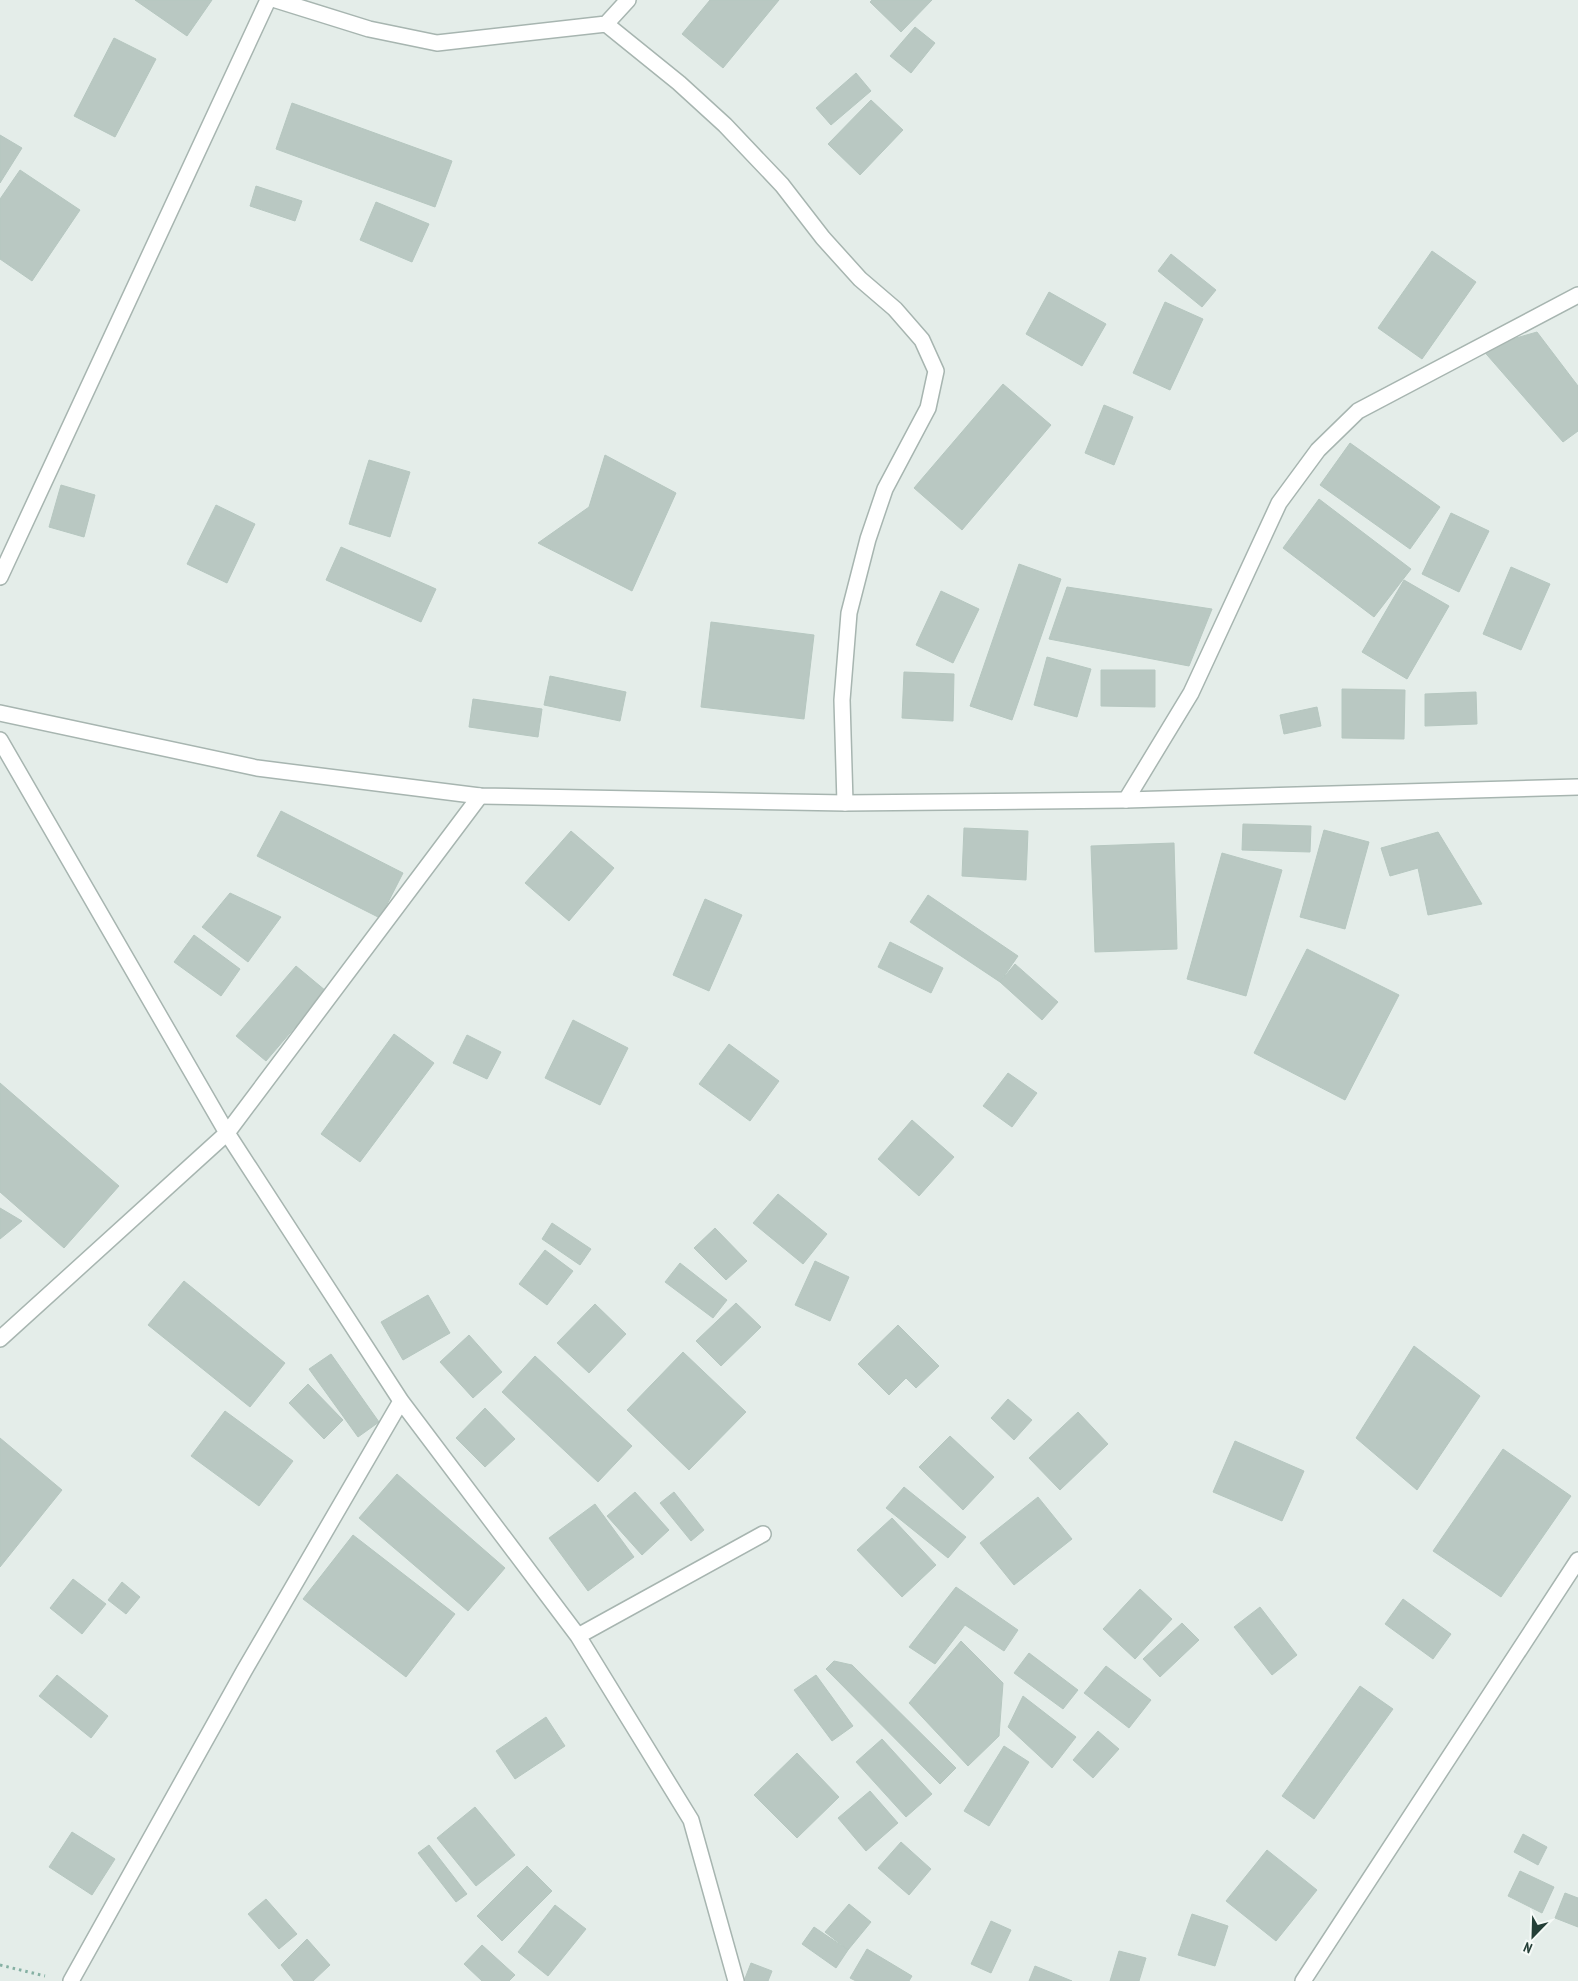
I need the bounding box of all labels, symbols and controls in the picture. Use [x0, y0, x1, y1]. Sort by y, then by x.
north arrow [1508, 1911, 1558, 1961]
text: N [1521, 1938, 1535, 1958]

